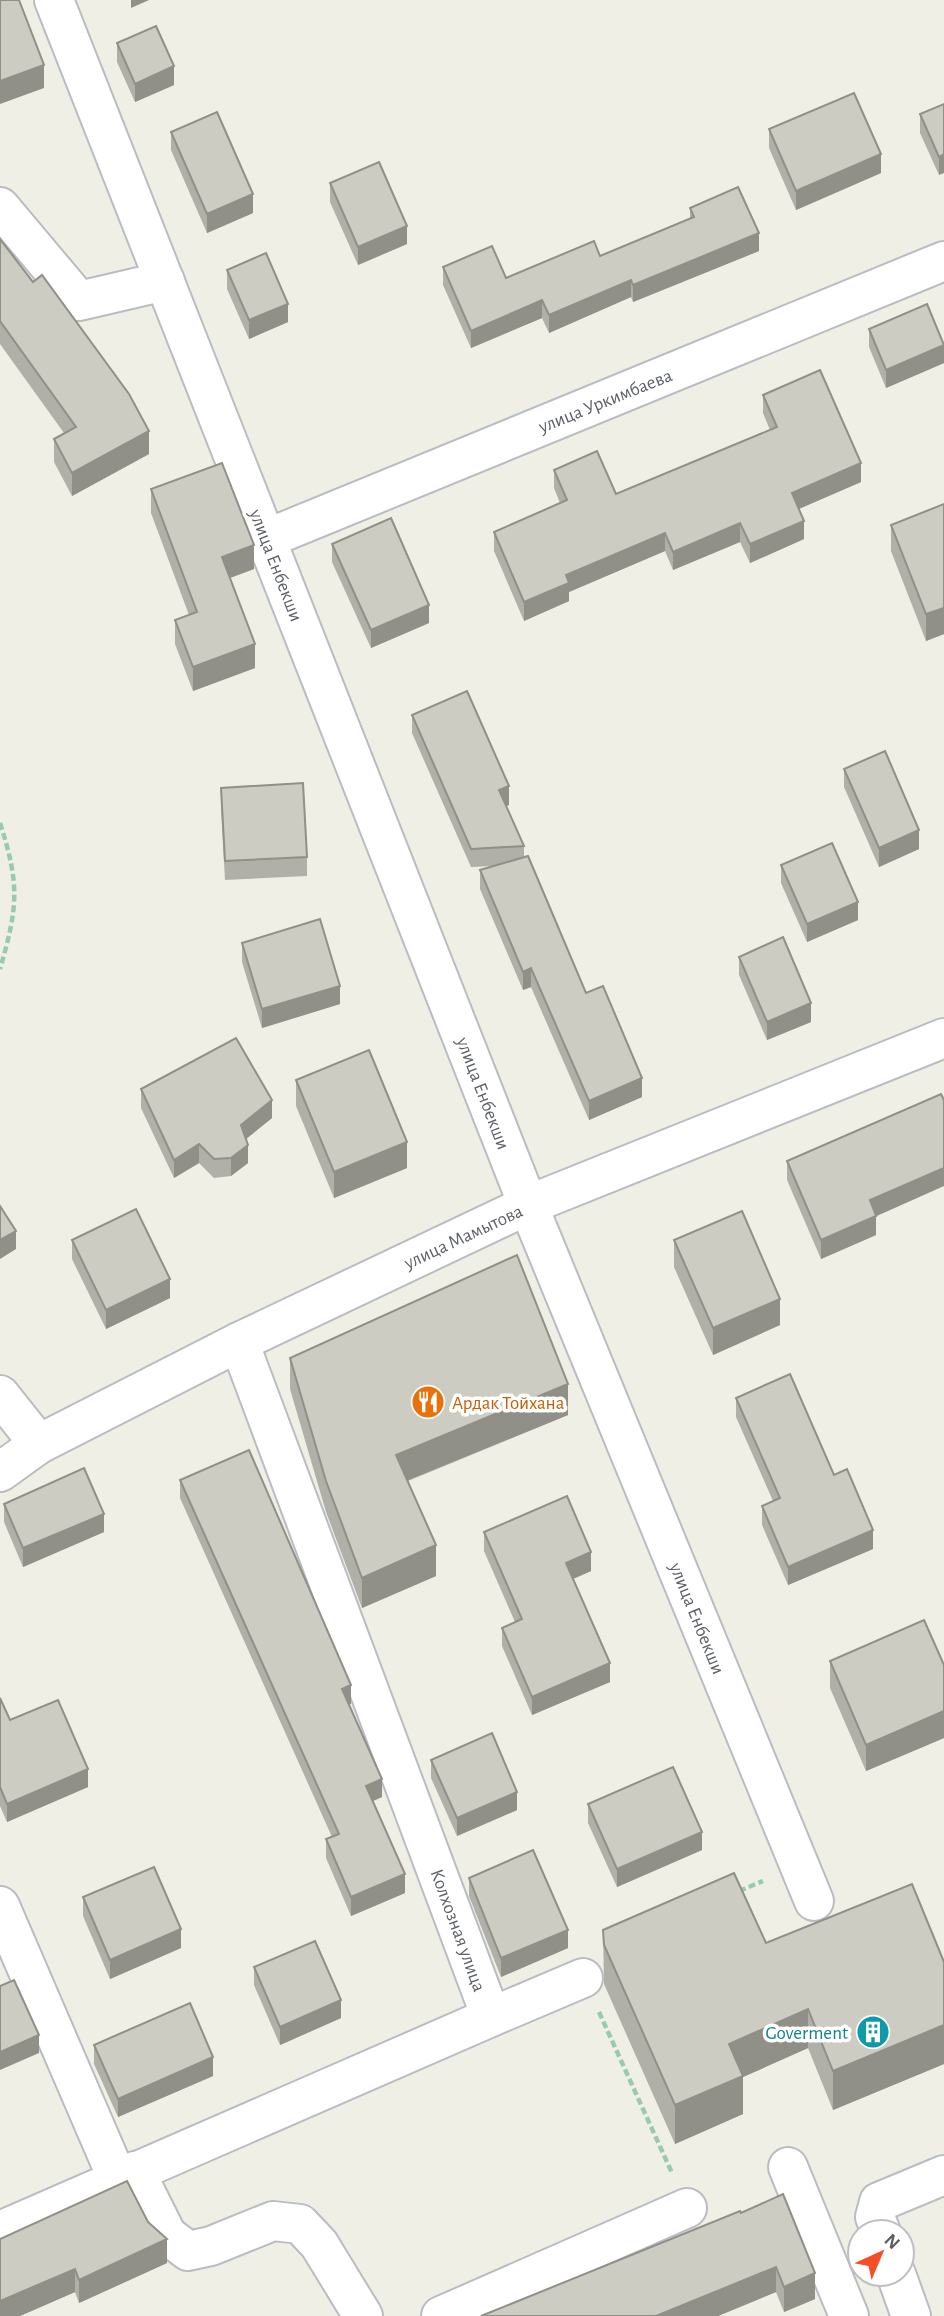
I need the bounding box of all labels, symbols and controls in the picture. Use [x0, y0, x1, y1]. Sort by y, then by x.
street label: улица Уркимбаева [535, 366, 675, 437]
street label: улица Енбекши [245, 506, 306, 624]
street label: улица Енбекши [452, 1034, 513, 1152]
street label: улица Мамытова [401, 1201, 526, 1274]
restaurant icon: Ардак Тойхана [409, 1383, 447, 1421]
place label: Ардак Тойхана [452, 1394, 565, 1413]
street label: улица Енбекши [665, 1559, 728, 1677]
street label: Колхозная улица [427, 1867, 489, 1995]
building icon: Goverment [854, 2013, 892, 2051]
place label: Goverment [765, 2024, 848, 2043]
north arrow [846, 2218, 916, 2288]
text: N [880, 2230, 903, 2253]

